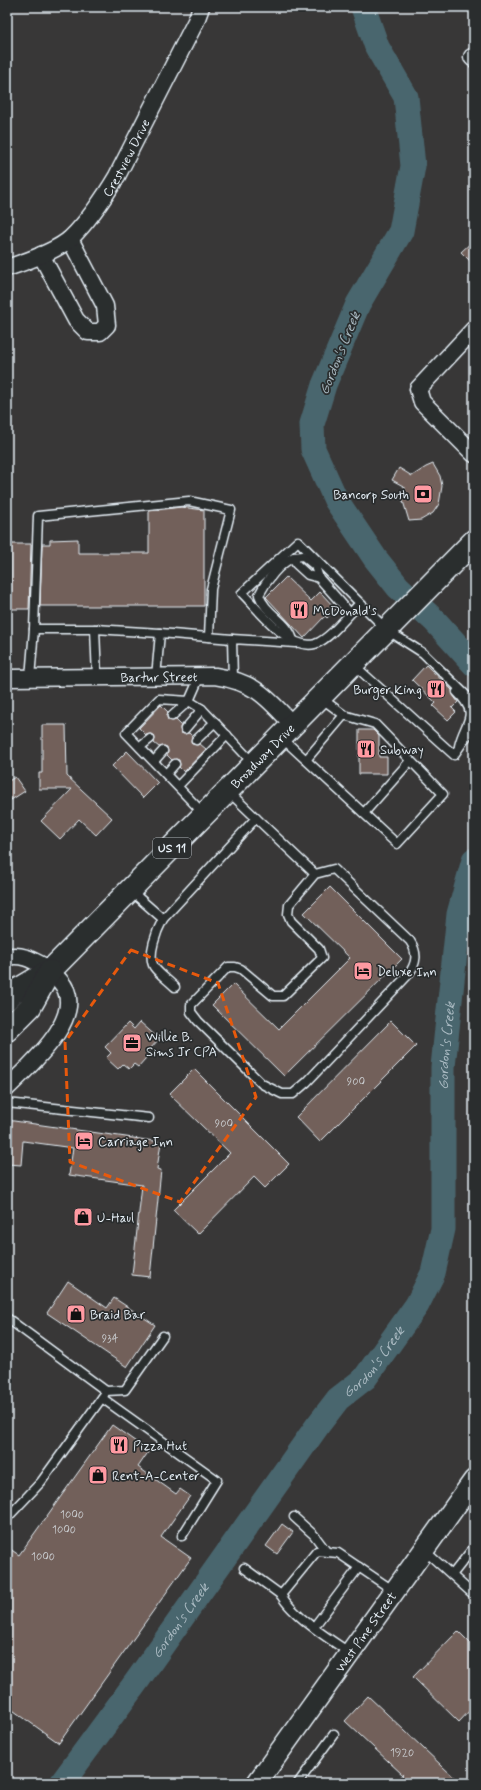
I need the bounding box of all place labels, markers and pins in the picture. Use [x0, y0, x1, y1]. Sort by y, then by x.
bank icon: Bancorp South [412, 483, 434, 505]
place label: Bancorp South [333, 487, 409, 504]
restaurant icon: McDonald's [288, 599, 310, 621]
place label: McDonald's [313, 603, 377, 620]
restaurant icon: Burger King [425, 678, 447, 700]
place label: Burger King [353, 682, 422, 700]
restaurant icon: Subway [355, 738, 377, 760]
place label: Subway [380, 742, 424, 759]
hotel icon: Deluxe Inn [352, 960, 374, 982]
place label: Deluxe Inn [377, 964, 437, 981]
place label: Willie B. Sims Jr CPA [146, 1029, 217, 1061]
office icon: Willie B. Sims Jr CPA [121, 1032, 143, 1054]
hotel icon: Carriage Inn [73, 1130, 95, 1152]
place label: Carriage Inn [98, 1134, 173, 1151]
shop icon: U-Haul [72, 1206, 94, 1228]
place label: U-Haul [97, 1210, 134, 1227]
shop icon: Braid Bar [65, 1303, 87, 1325]
place label: Braid Bar [90, 1307, 146, 1324]
restaurant icon: Pizza Hut [108, 1434, 130, 1456]
place label: Pizza Hut [133, 1438, 187, 1455]
shop icon: Rent-A-Center [87, 1464, 109, 1486]
place label: Rent-A-Center [112, 1468, 200, 1485]

